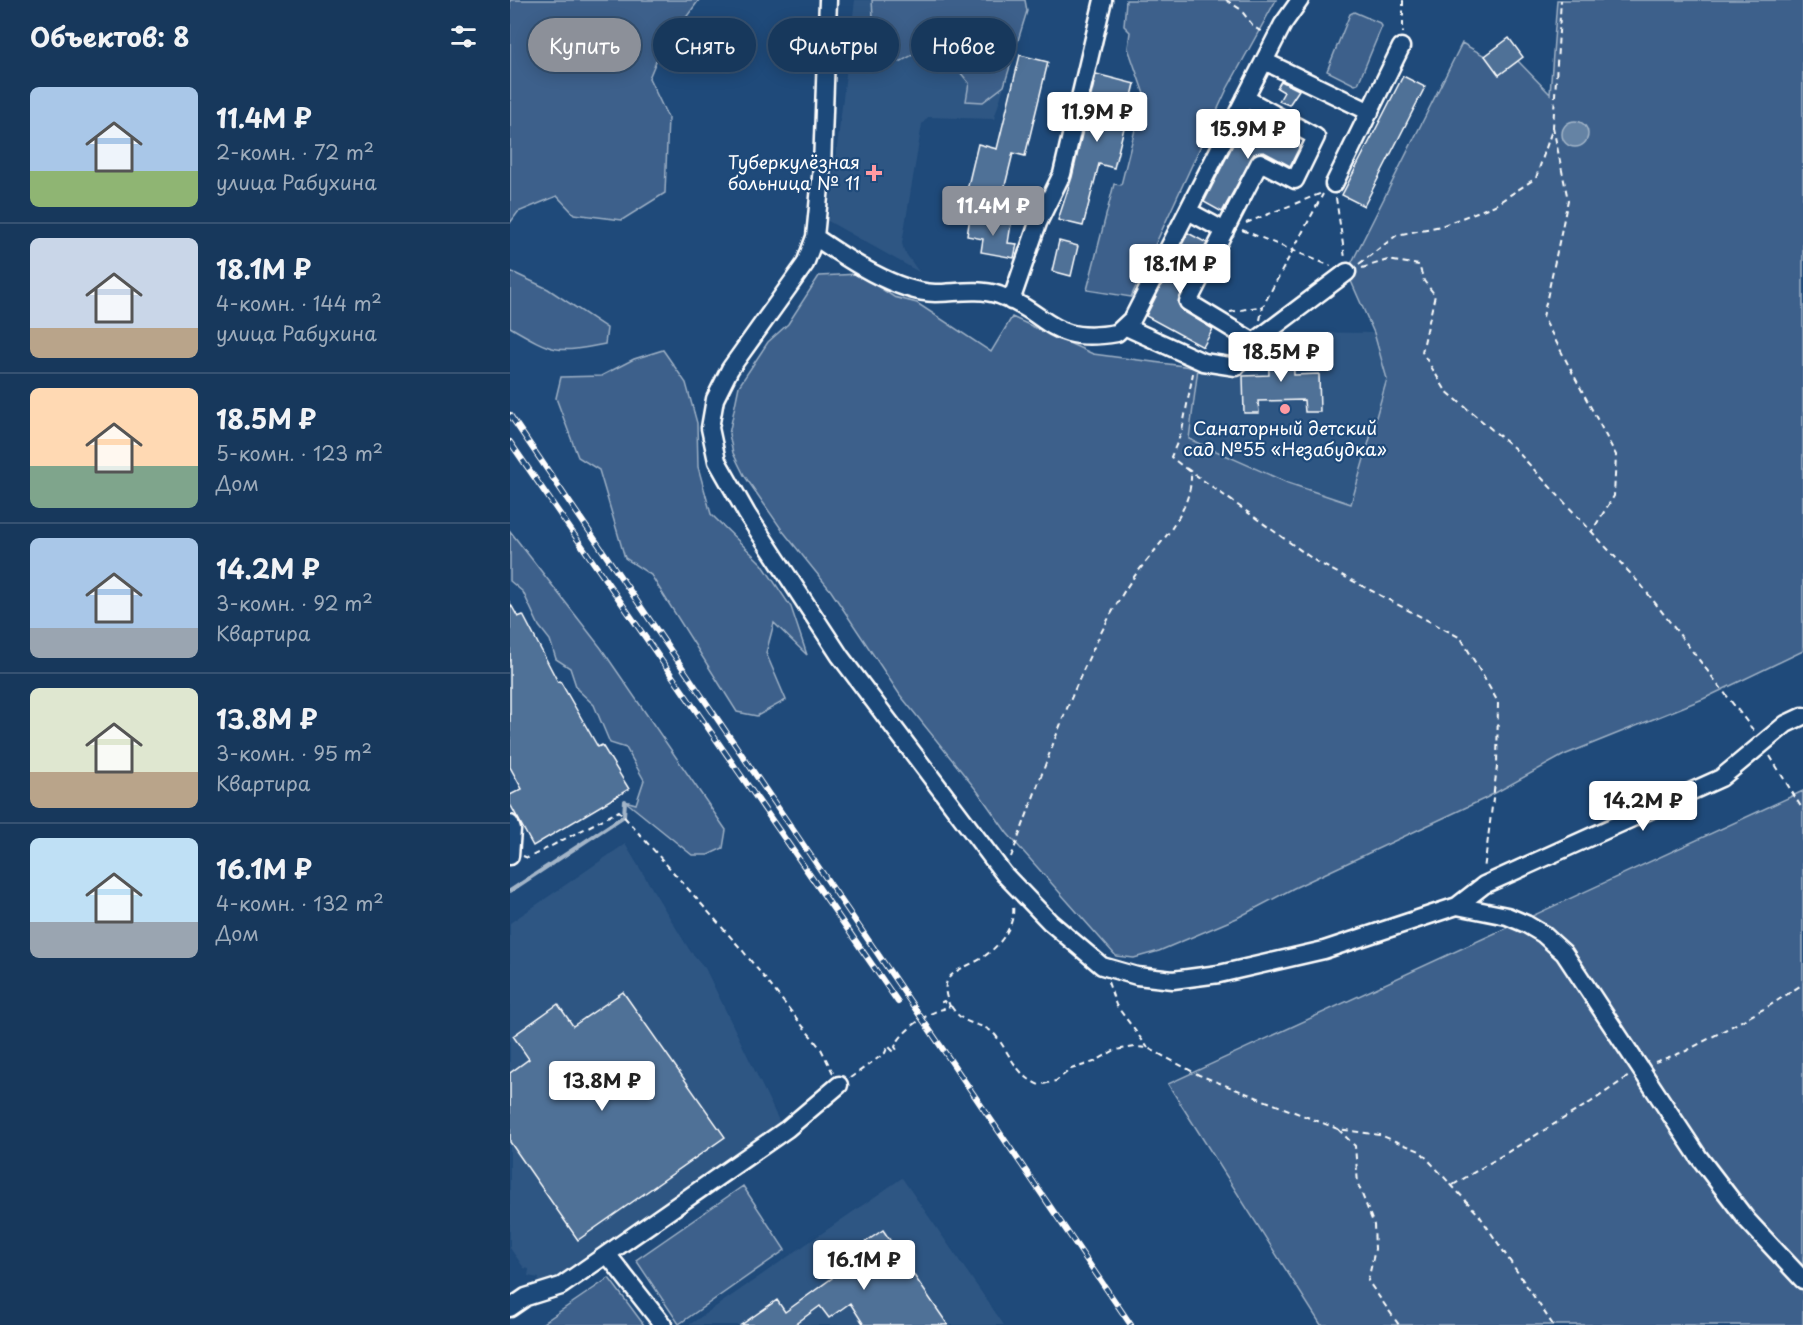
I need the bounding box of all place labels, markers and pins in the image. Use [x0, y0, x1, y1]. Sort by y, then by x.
pin: 11.9M ₽ [1042, 92, 1152, 143]
pin: 15.9M ₽ [1193, 109, 1303, 160]
place label: Туберкулёзная больница № 11 [728, 148, 860, 196]
marker: Туберкулёзная больница № 11 [865, 164, 883, 182]
pin: 11.4M ₽ [938, 186, 1048, 237]
pin: 18.1M ₽ [1125, 244, 1235, 295]
pin: 18.5M ₽ [1226, 332, 1336, 383]
marker: Санаторный детский сад №55 «Незабудка» [1278, 402, 1292, 416]
place label: Санаторный детский сад №55 «Незабудка» [1183, 414, 1387, 462]
pin: 14.2M ₽ [1588, 781, 1698, 832]
pin: 13.8M ₽ [547, 1061, 657, 1112]
pin: 16.1M ₽ [809, 1240, 919, 1291]

